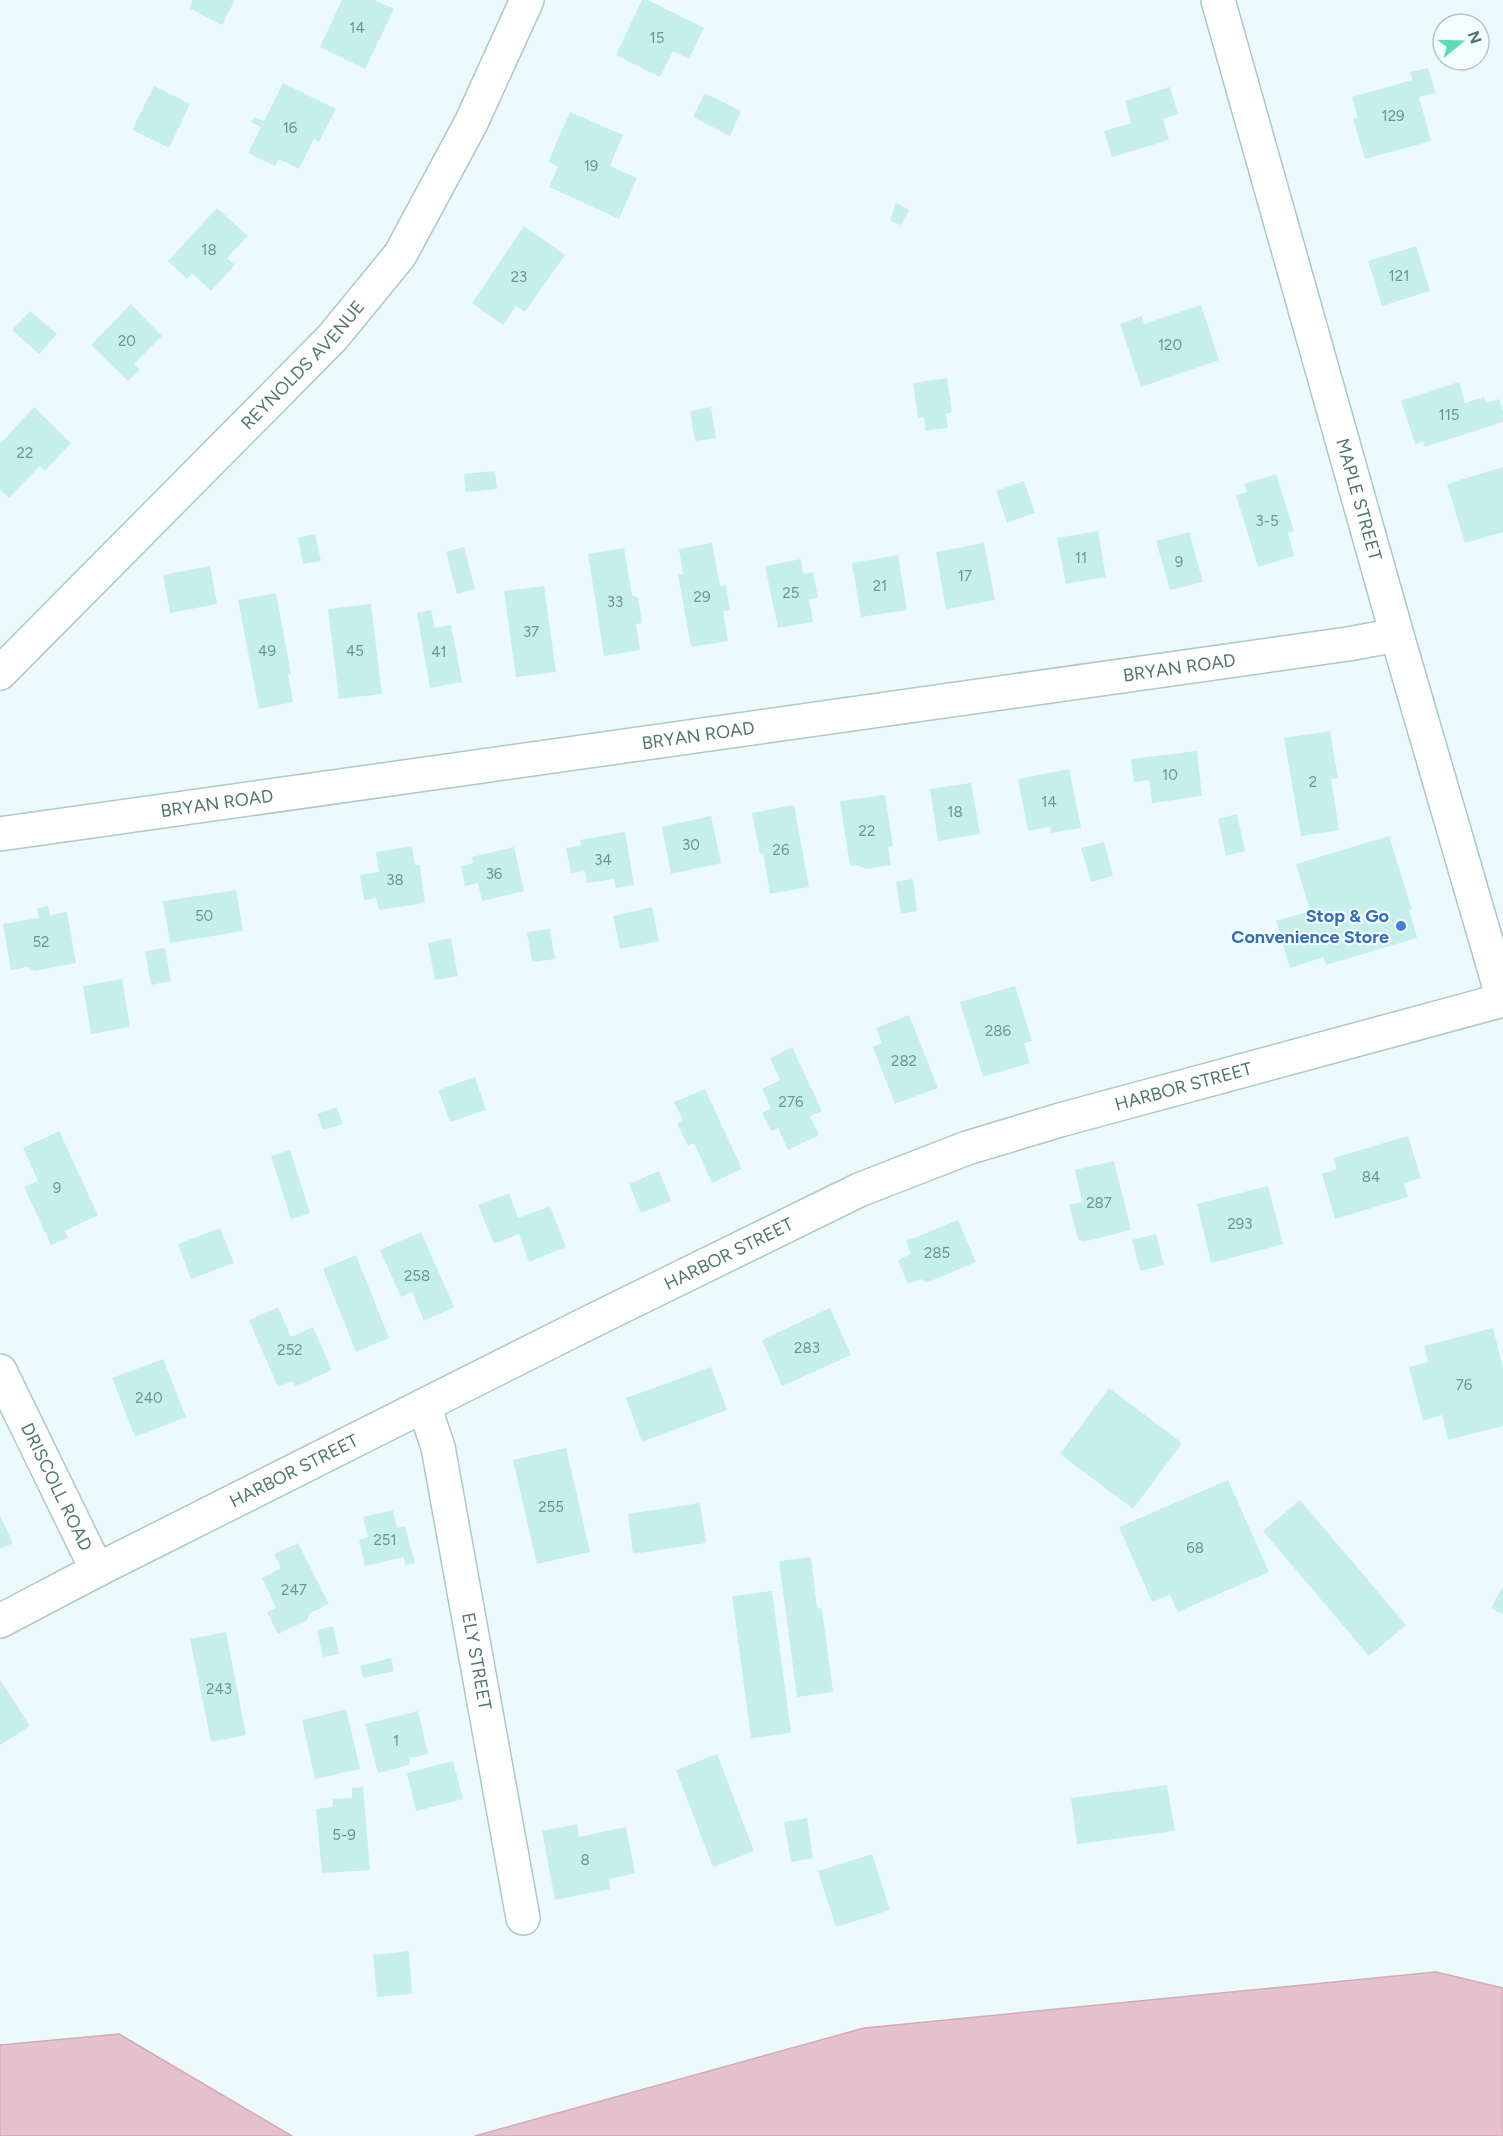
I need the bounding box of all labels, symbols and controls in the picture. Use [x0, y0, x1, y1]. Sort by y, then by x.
north arrow [1431, 12, 1491, 72]
house number: 14 [349, 19, 365, 37]
text: N [1464, 28, 1486, 46]
house number: 15 [650, 29, 664, 47]
house number: 129 [1381, 107, 1405, 125]
house number: 16 [283, 119, 298, 137]
house number: 19 [584, 157, 598, 175]
house number: 18 [201, 241, 217, 259]
house number: 121 [1389, 267, 1409, 285]
house number: 23 [511, 268, 527, 286]
street label: REYNOLDS AVENUE [236, 296, 369, 434]
house number: 20 [118, 332, 136, 350]
house number: 120 [1158, 336, 1182, 354]
house number: 115 [1438, 406, 1460, 424]
street label: MAPLE STREET [1331, 436, 1386, 563]
house number: 22 [17, 444, 33, 462]
house number: 3-5 [1255, 512, 1279, 530]
house number: 11 [1075, 549, 1087, 567]
house number: 9 [1175, 553, 1183, 571]
house number: 17 [958, 567, 972, 585]
house number: 21 [873, 577, 887, 595]
house number: 25 [782, 584, 800, 602]
house number: 29 [694, 588, 710, 606]
house number: 33 [607, 593, 623, 611]
house number: 37 [523, 623, 539, 641]
house number: 49 [258, 642, 276, 660]
house number: 45 [346, 642, 364, 660]
house number: 41 [431, 643, 447, 661]
street label: BRYAN ROAD [1122, 649, 1237, 687]
street label: BRYAN ROAD [640, 717, 756, 754]
house number: 10 [1162, 766, 1178, 784]
house number: 2 [1309, 773, 1317, 791]
street label: BRYAN ROAD [159, 785, 275, 822]
house number: 14 [1041, 793, 1057, 811]
house number: 18 [947, 803, 963, 821]
house number: 22 [859, 822, 875, 840]
house number: 30 [682, 836, 700, 854]
house number: 26 [773, 841, 790, 859]
house number: 34 [594, 851, 612, 869]
house number: 36 [486, 865, 503, 883]
house number: 38 [386, 871, 404, 889]
place label: Stop & Go Convenience Store [1231, 905, 1389, 948]
house number: 50 [195, 907, 213, 925]
marker: Stop & Go Convenience Store [1394, 919, 1408, 933]
house number: 52 [32, 933, 50, 951]
house number: 286 [985, 1022, 1012, 1040]
house number: 282 [891, 1052, 917, 1070]
street label: HARBOR STREET [1112, 1057, 1255, 1116]
house number: 276 [779, 1093, 804, 1111]
house number: 84 [1362, 1168, 1380, 1186]
house number: 9 [53, 1179, 61, 1197]
house number: 287 [1086, 1194, 1112, 1212]
street label: HARBOR STREET [661, 1213, 797, 1295]
house number: 293 [1227, 1215, 1253, 1233]
house number: 285 [924, 1244, 950, 1262]
house number: 258 [404, 1267, 430, 1285]
house number: 283 [794, 1339, 820, 1357]
house number: 252 [277, 1341, 303, 1359]
house number: 76 [1456, 1376, 1473, 1394]
house number: 240 [135, 1389, 163, 1407]
street label: DRISCOLL ROAD [16, 1419, 97, 1555]
street label: HARBOR STREET [226, 1429, 362, 1513]
house number: 255 [538, 1498, 564, 1516]
house number: 251 [373, 1531, 397, 1549]
house number: 68 [1186, 1539, 1204, 1557]
house number: 247 [281, 1581, 307, 1599]
street label: ELY STREET [457, 1611, 496, 1712]
house number: 243 [206, 1680, 232, 1698]
house number: 1 [393, 1732, 399, 1750]
house number: 5-9 [332, 1826, 356, 1844]
house number: 8 [580, 1851, 590, 1869]

